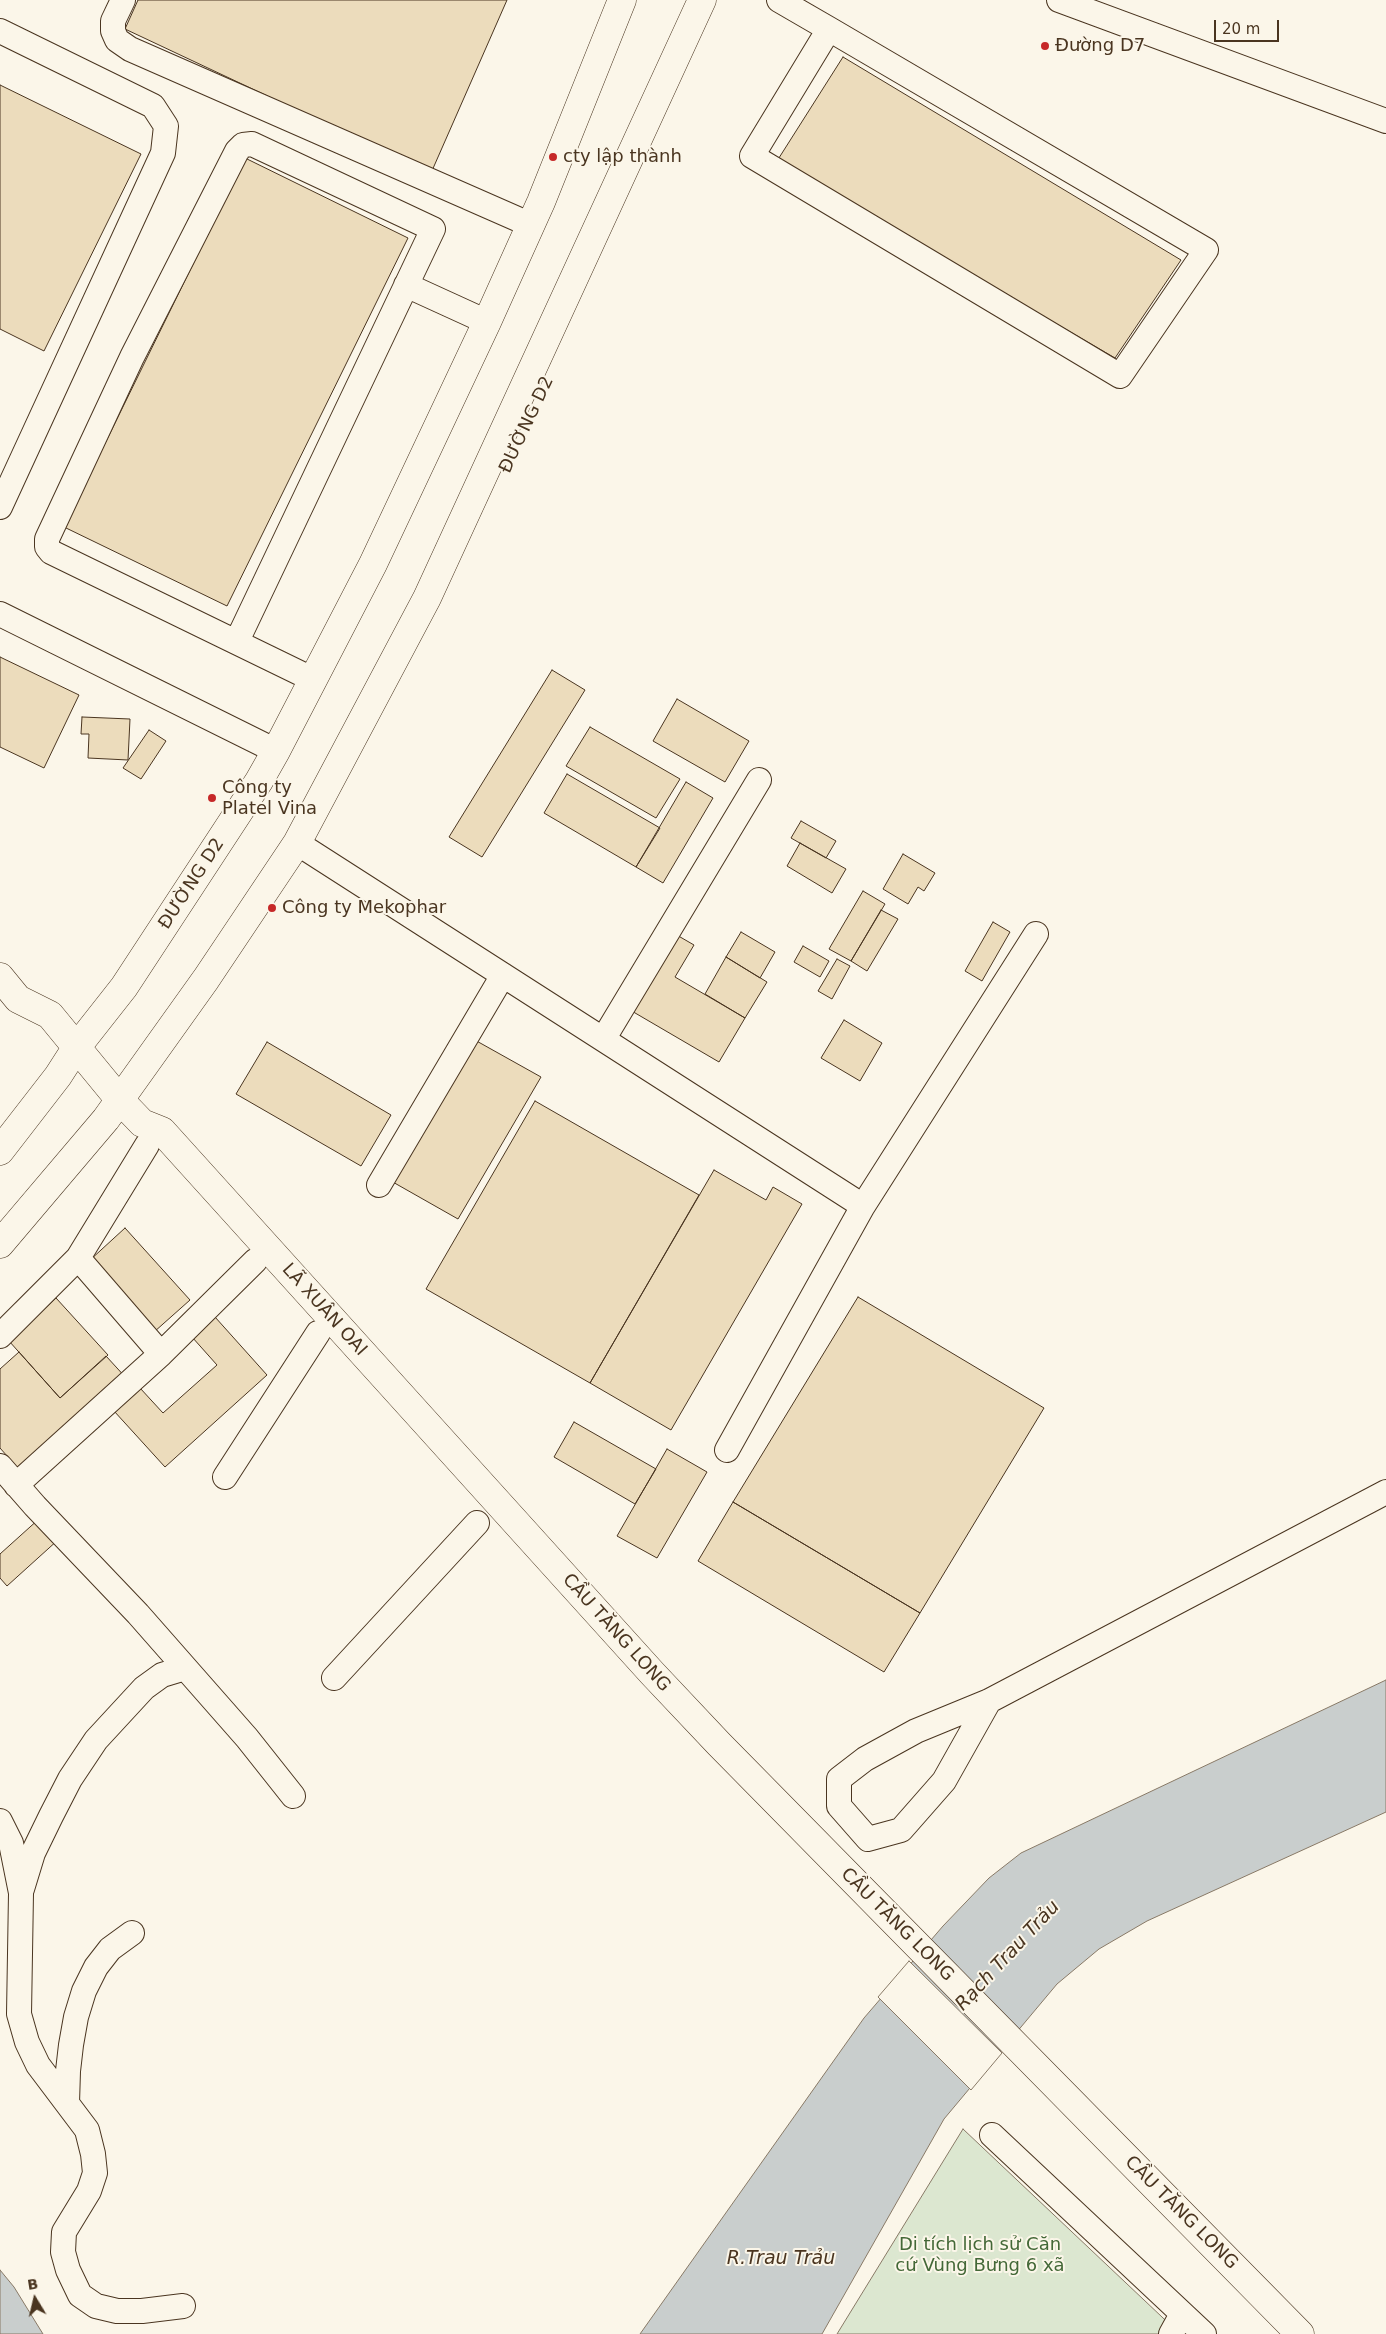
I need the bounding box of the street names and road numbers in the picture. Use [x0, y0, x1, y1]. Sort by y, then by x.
street label: ĐƯỜNG D2 [495, 373, 559, 477]
street label: ĐƯỜNG D2 [155, 834, 229, 934]
street label: LÃ XUÂN OAI [277, 1259, 371, 1361]
street label: CẦU TĂNG LONG [557, 1570, 675, 1696]
street label: CẦU TĂNG LONG [836, 1864, 958, 1986]
street label: CẦU TĂNG LONG [1120, 2152, 1242, 2274]

